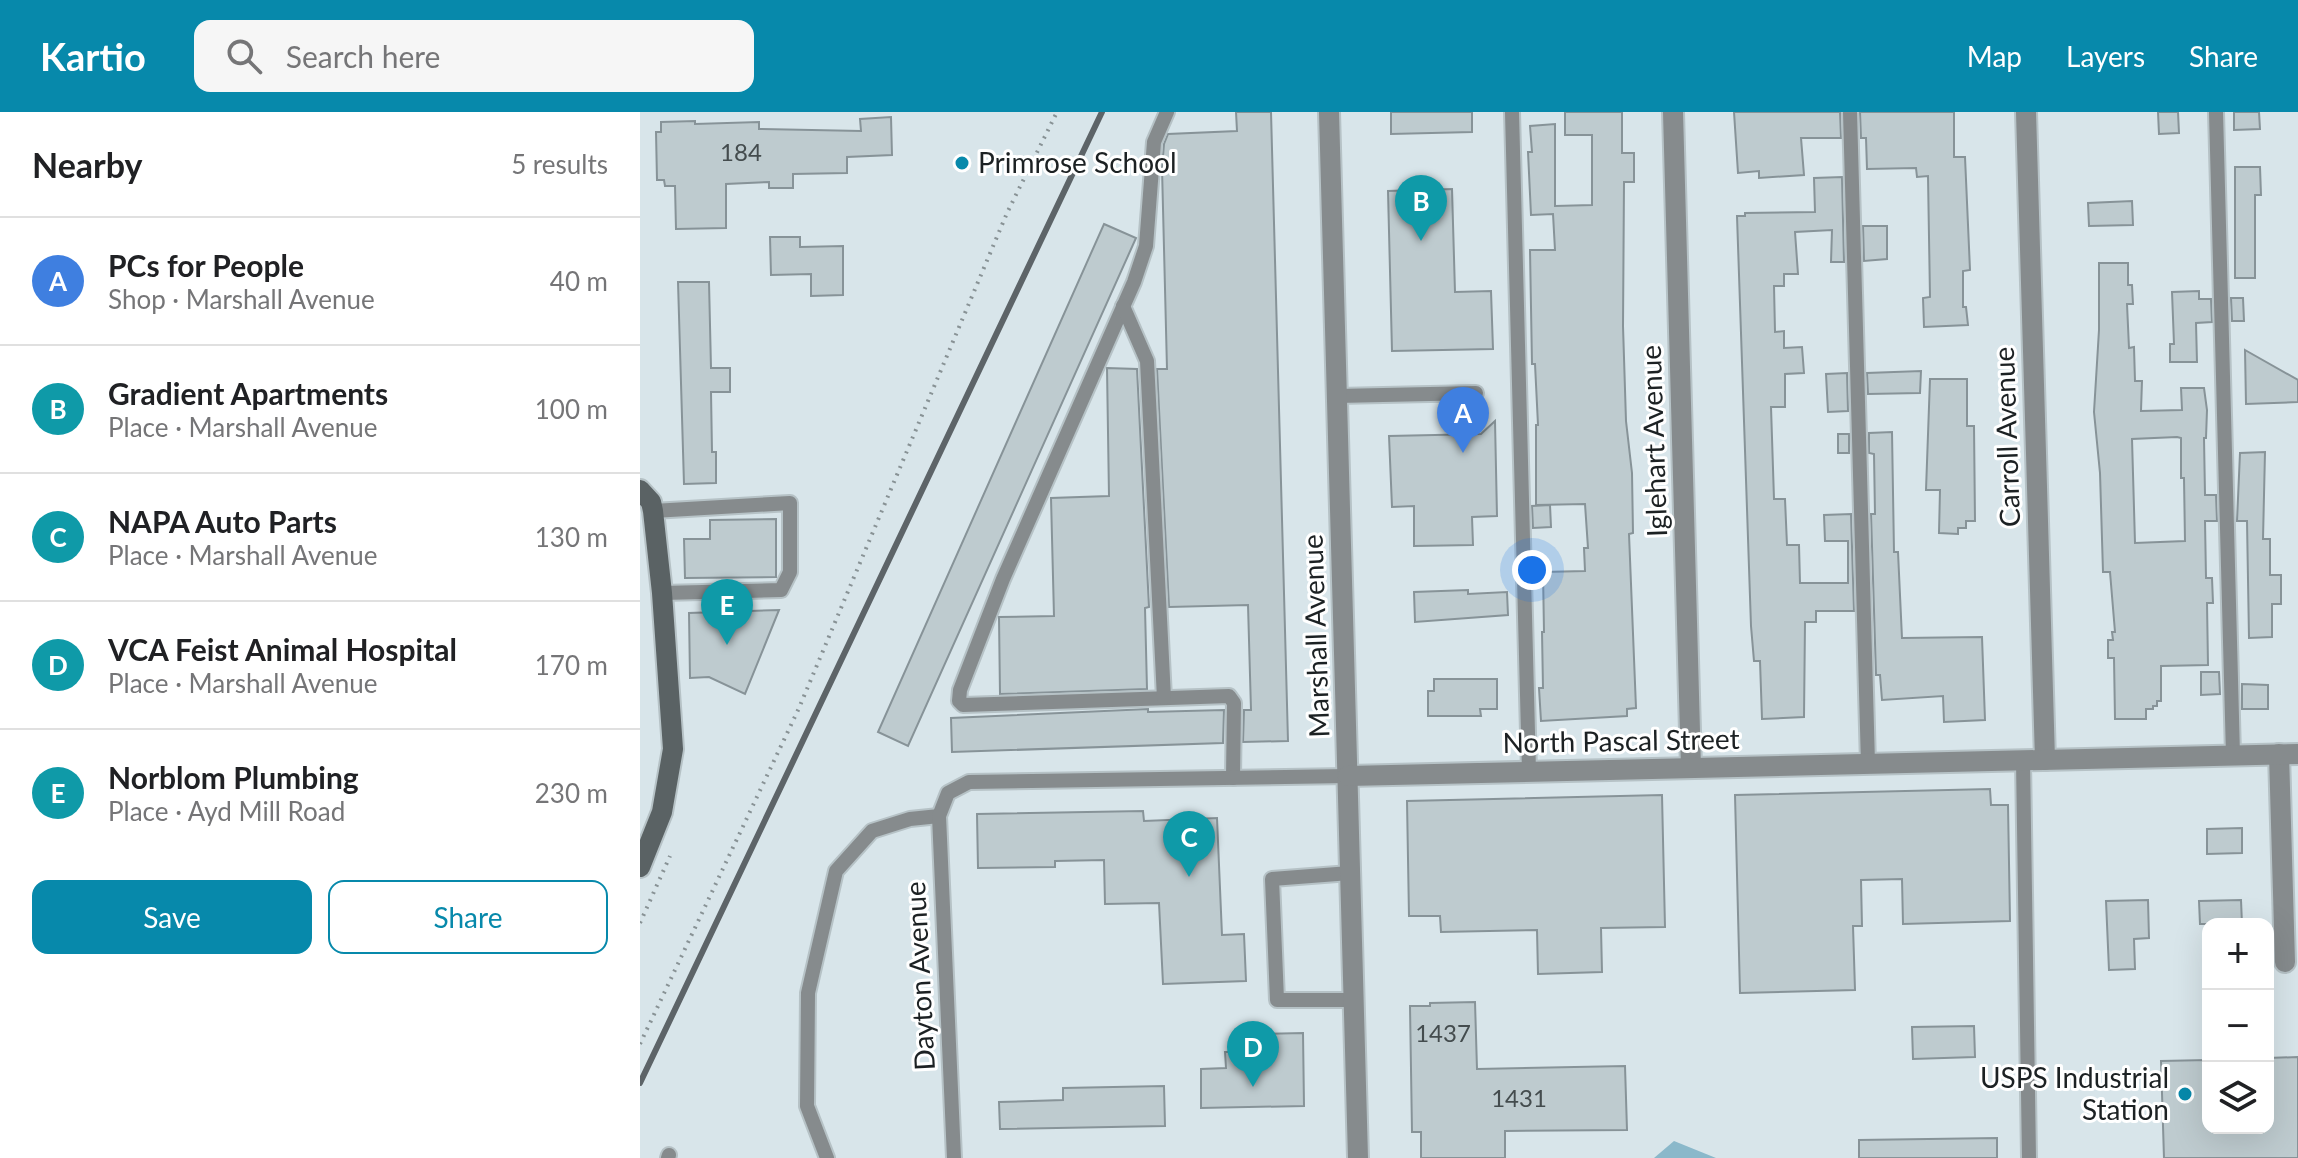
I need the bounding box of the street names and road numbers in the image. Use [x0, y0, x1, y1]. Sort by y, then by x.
street label: Iglehart Avenue [1633, 344, 1673, 538]
street label: Carroll Avenue [1986, 346, 2026, 528]
street label: Marshall Avenue [1294, 534, 1336, 738]
street label: North Pascal Street [1502, 721, 1740, 759]
street label: Dayton Avenue [897, 881, 941, 1071]

